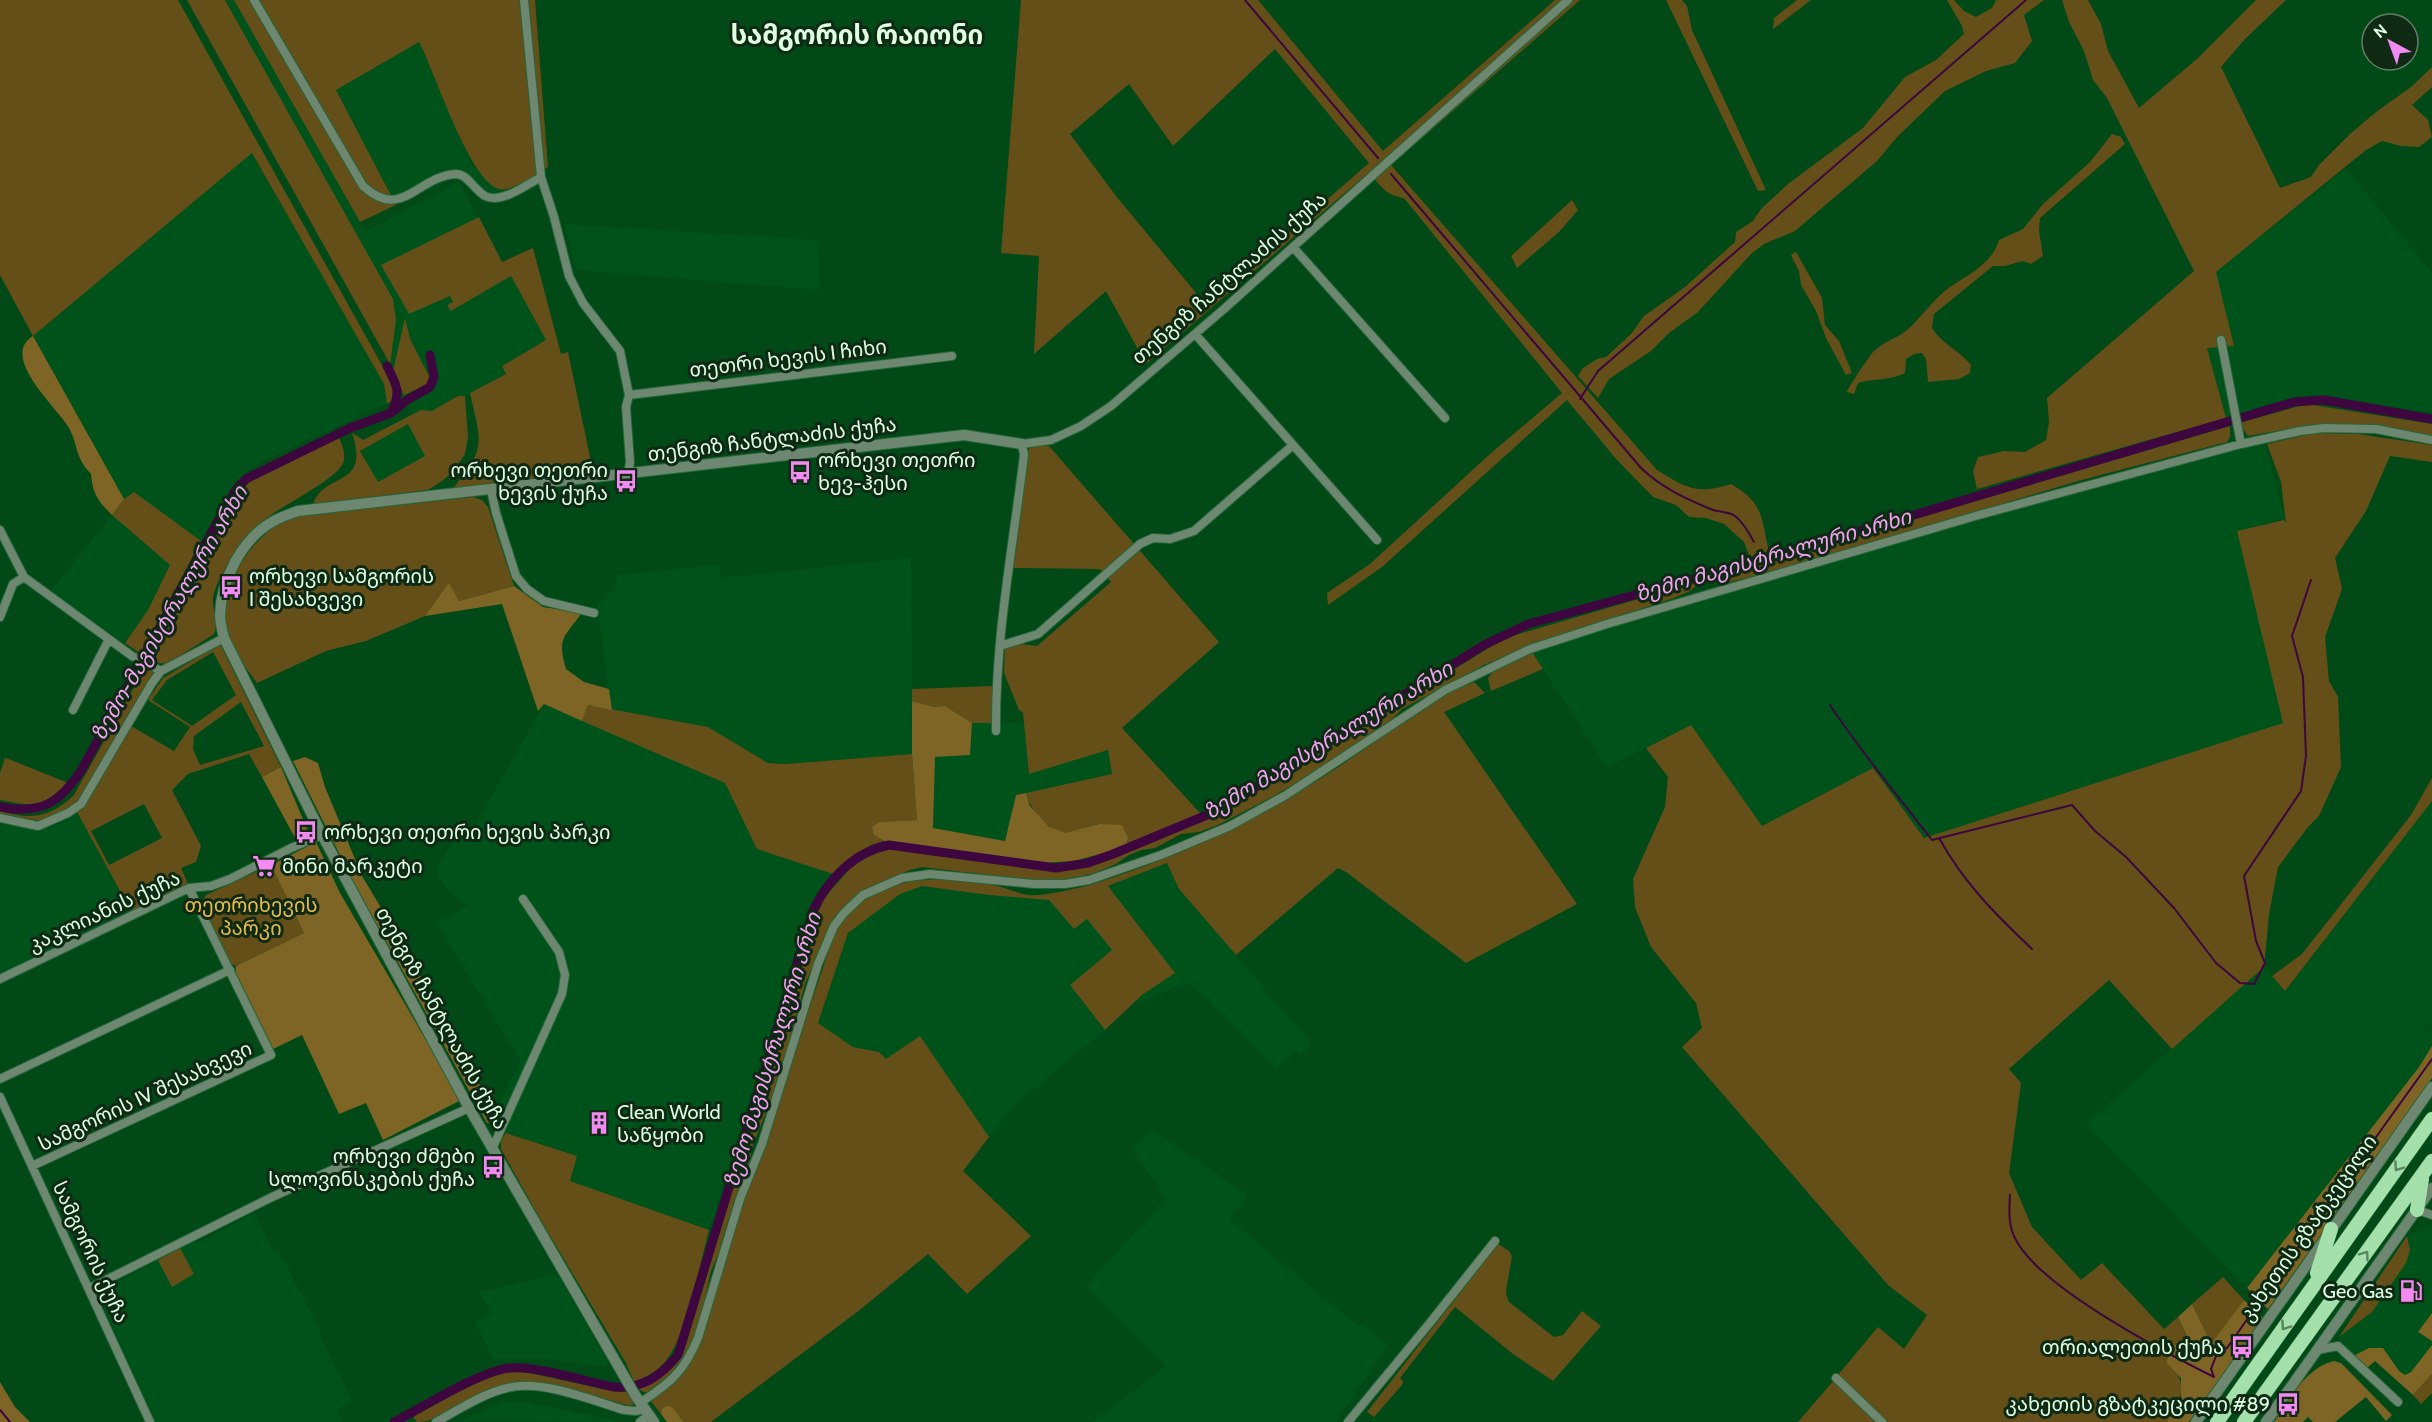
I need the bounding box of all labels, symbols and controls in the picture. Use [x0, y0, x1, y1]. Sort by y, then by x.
north arrow [2360, 12, 2420, 72]
district label: სამგორის რაიონი [731, 19, 983, 51]
text: N [2370, 20, 2391, 42]
street label: თენგიზ ჩანტლაძის ქუჩა [1127, 187, 1332, 370]
street label: თეთრი ხევის I ჩიხი [688, 334, 888, 382]
street label: თენგიზ ჩანტლაძის ქუჩა [646, 412, 898, 467]
place label: ორხევი თეთრი ხევ-ჰესი [818, 448, 976, 495]
place label: ორხევი თეთრი ხევის ქუჩა [451, 458, 608, 505]
bus stop icon: ორხევი თეთრი ხევ-ჰესი [787, 459, 813, 485]
bus stop icon: ორხევი თეთრი ხევის ქუჩა [613, 468, 639, 494]
water label: ზემო-მაგისტრალური არხი [86, 480, 254, 745]
water label: ზემო მაგისტრალური არხი [1632, 503, 1915, 607]
place label: ორხევი სამგორის I შესახვევი [249, 564, 434, 611]
bus stop icon: ორხევი სამგორის I შესახვევი [218, 574, 244, 600]
water label: ზემო მაგისტრალური არხი [1199, 655, 1458, 825]
bus stop icon: ორხევი თეთრი ხევის პარკი [293, 819, 319, 845]
place label: ორხევი თეთრი ხევის პარკი [324, 820, 611, 844]
supermarket icon: მინი მარკეტი [251, 853, 277, 879]
place label: მინი მარკეტი [282, 854, 423, 878]
street label: კაკლიანის ქუჩა [24, 865, 184, 958]
park label: თეთრიხევის პარკი [185, 893, 317, 940]
street label: თენგიზ ჩანტლაძის ქუჩა [370, 903, 513, 1134]
water label: ზემო მაგისტრალური არხი [718, 909, 827, 1191]
street label: სამგორის IV შესახვევი [34, 1036, 256, 1156]
place label: Clean World საწყობი [617, 1100, 721, 1147]
building icon: Clean World საწყობი [586, 1110, 612, 1136]
street label: კახეთის გზატკეცილი [2234, 1130, 2382, 1327]
place label: ორხევი ძმები სლოვინსკების ქუჩა [268, 1144, 475, 1192]
bus stop icon: ორხევი ძმები სლოვინსკების ქუჩა [480, 1154, 506, 1180]
one-way arrow [2394, 1160, 2405, 1171]
street label: სამგორის ქუჩა [48, 1177, 134, 1327]
one-way arrow [2357, 1251, 2368, 1262]
fuel station icon: Geo Gas [2398, 1278, 2424, 1304]
place label: Geo Gas [2323, 1279, 2393, 1303]
one-way arrow [2281, 1319, 2292, 1330]
bus stop icon: თრიალეთის ქუჩა [2229, 1334, 2255, 1360]
place label: თრიალეთის ქუჩა [2042, 1335, 2224, 1360]
bus stop icon: კახეთის გზატკეცილი #89 [2275, 1391, 2301, 1417]
place label: კახეთის გზატკეცილი #89 [2006, 1392, 2270, 1417]

